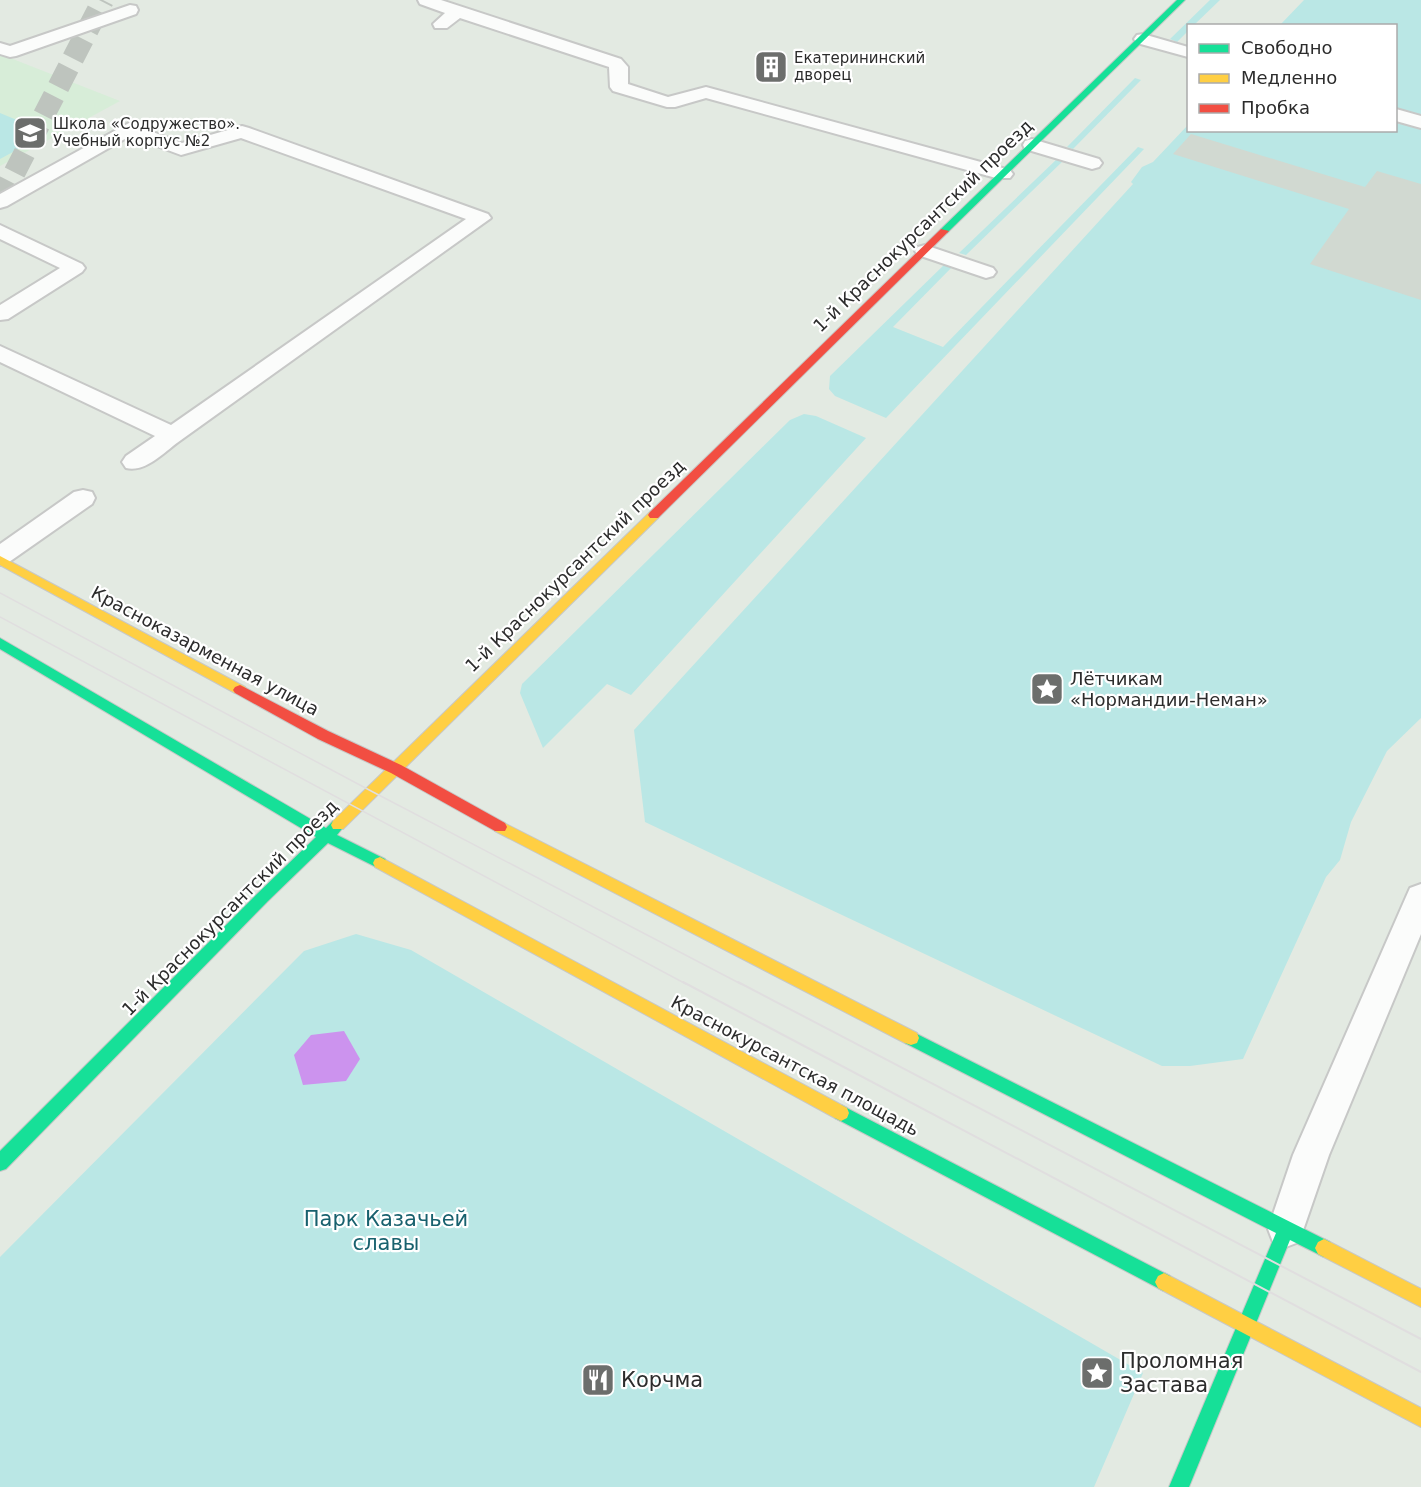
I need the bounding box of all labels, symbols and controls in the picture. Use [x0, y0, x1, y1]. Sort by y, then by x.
legend [1187, 24, 1397, 132]
text: Свободно [1241, 37, 1333, 58]
building icon: Екатерининский дворец [753, 49, 789, 85]
place label: Екатерининский дворец [794, 49, 925, 84]
text: Медленно [1241, 67, 1337, 88]
text: Пробка [1241, 97, 1310, 118]
school or university icon: Школа «Содружество». Учебный корпус №2 [12, 115, 48, 151]
place label: Школа «Содружество». Учебный корпус №2 [53, 115, 240, 150]
street label: 1-й Краснокурсантский проезд [809, 115, 1037, 336]
street label: 1-й Краснокурсантский проезд [461, 455, 689, 676]
street label: Красноказарменная улица [88, 581, 323, 720]
place label: Лётчикам «Нормандии-Неман» [1070, 668, 1268, 710]
place icon: Лётчикам «Нормандии-Неман» [1029, 671, 1065, 707]
street label: 1-й Краснокурсантский проезд [117, 795, 342, 1020]
street label: Краснокурсантская площадь [668, 991, 923, 1140]
park label: Парк Казачьей славы [304, 1207, 468, 1255]
place label: Проломная Застава [1120, 1349, 1243, 1397]
place icon: Проломная Застава [1079, 1355, 1115, 1391]
restaurant icon: Корчма [580, 1362, 616, 1398]
place label: Корчма [621, 1368, 703, 1392]

